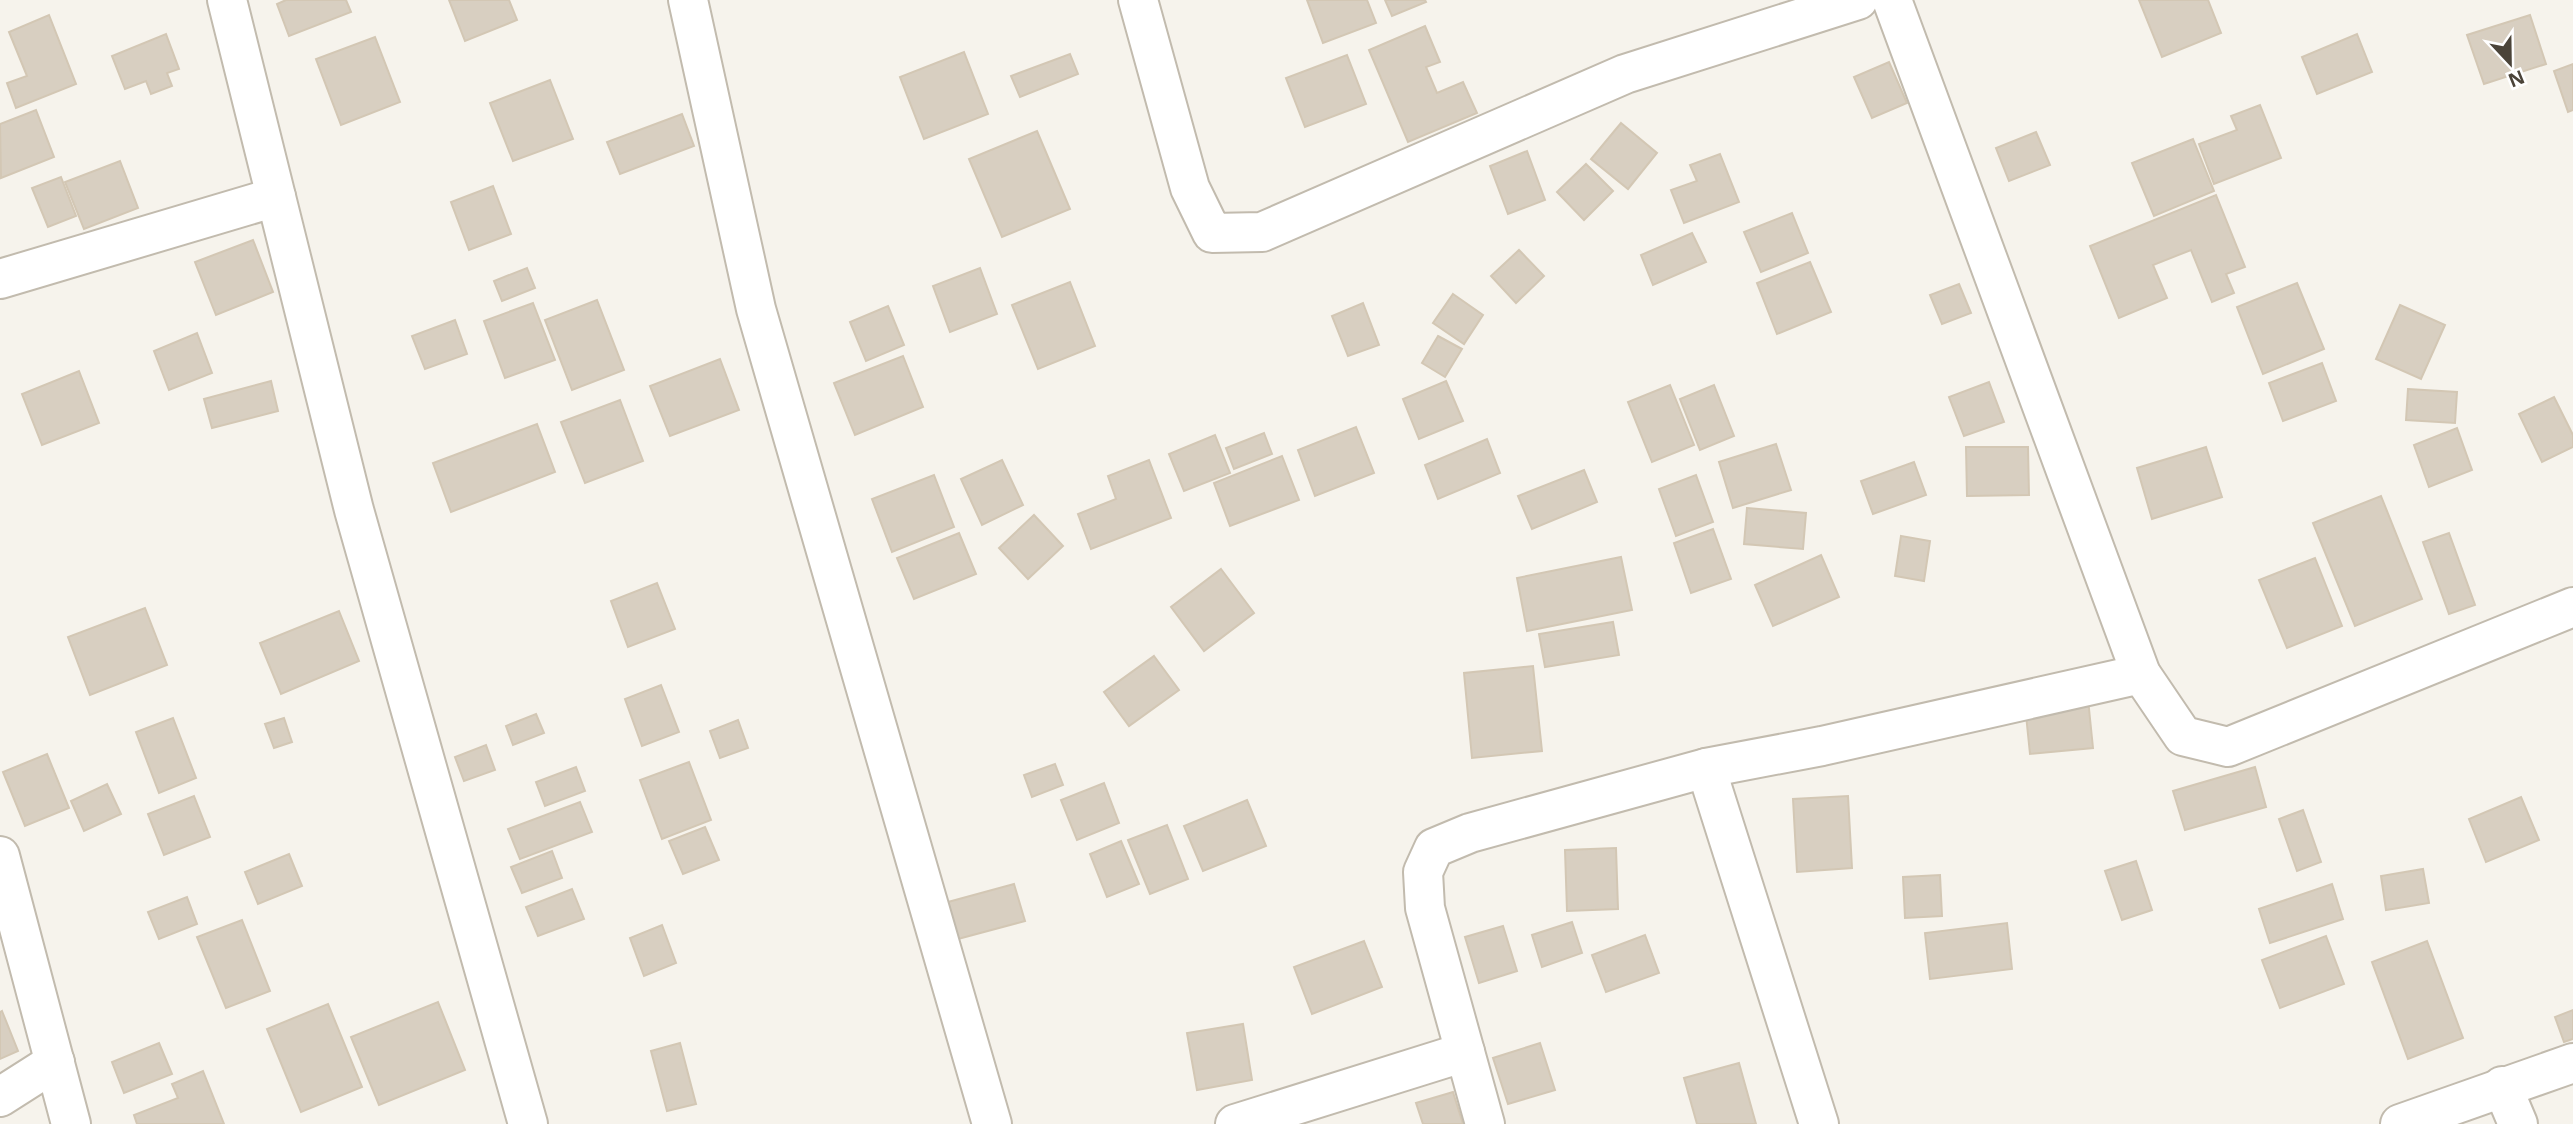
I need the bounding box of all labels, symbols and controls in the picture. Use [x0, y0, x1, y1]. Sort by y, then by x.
north arrow [2475, 28, 2545, 98]
text: N [2504, 64, 2528, 94]

